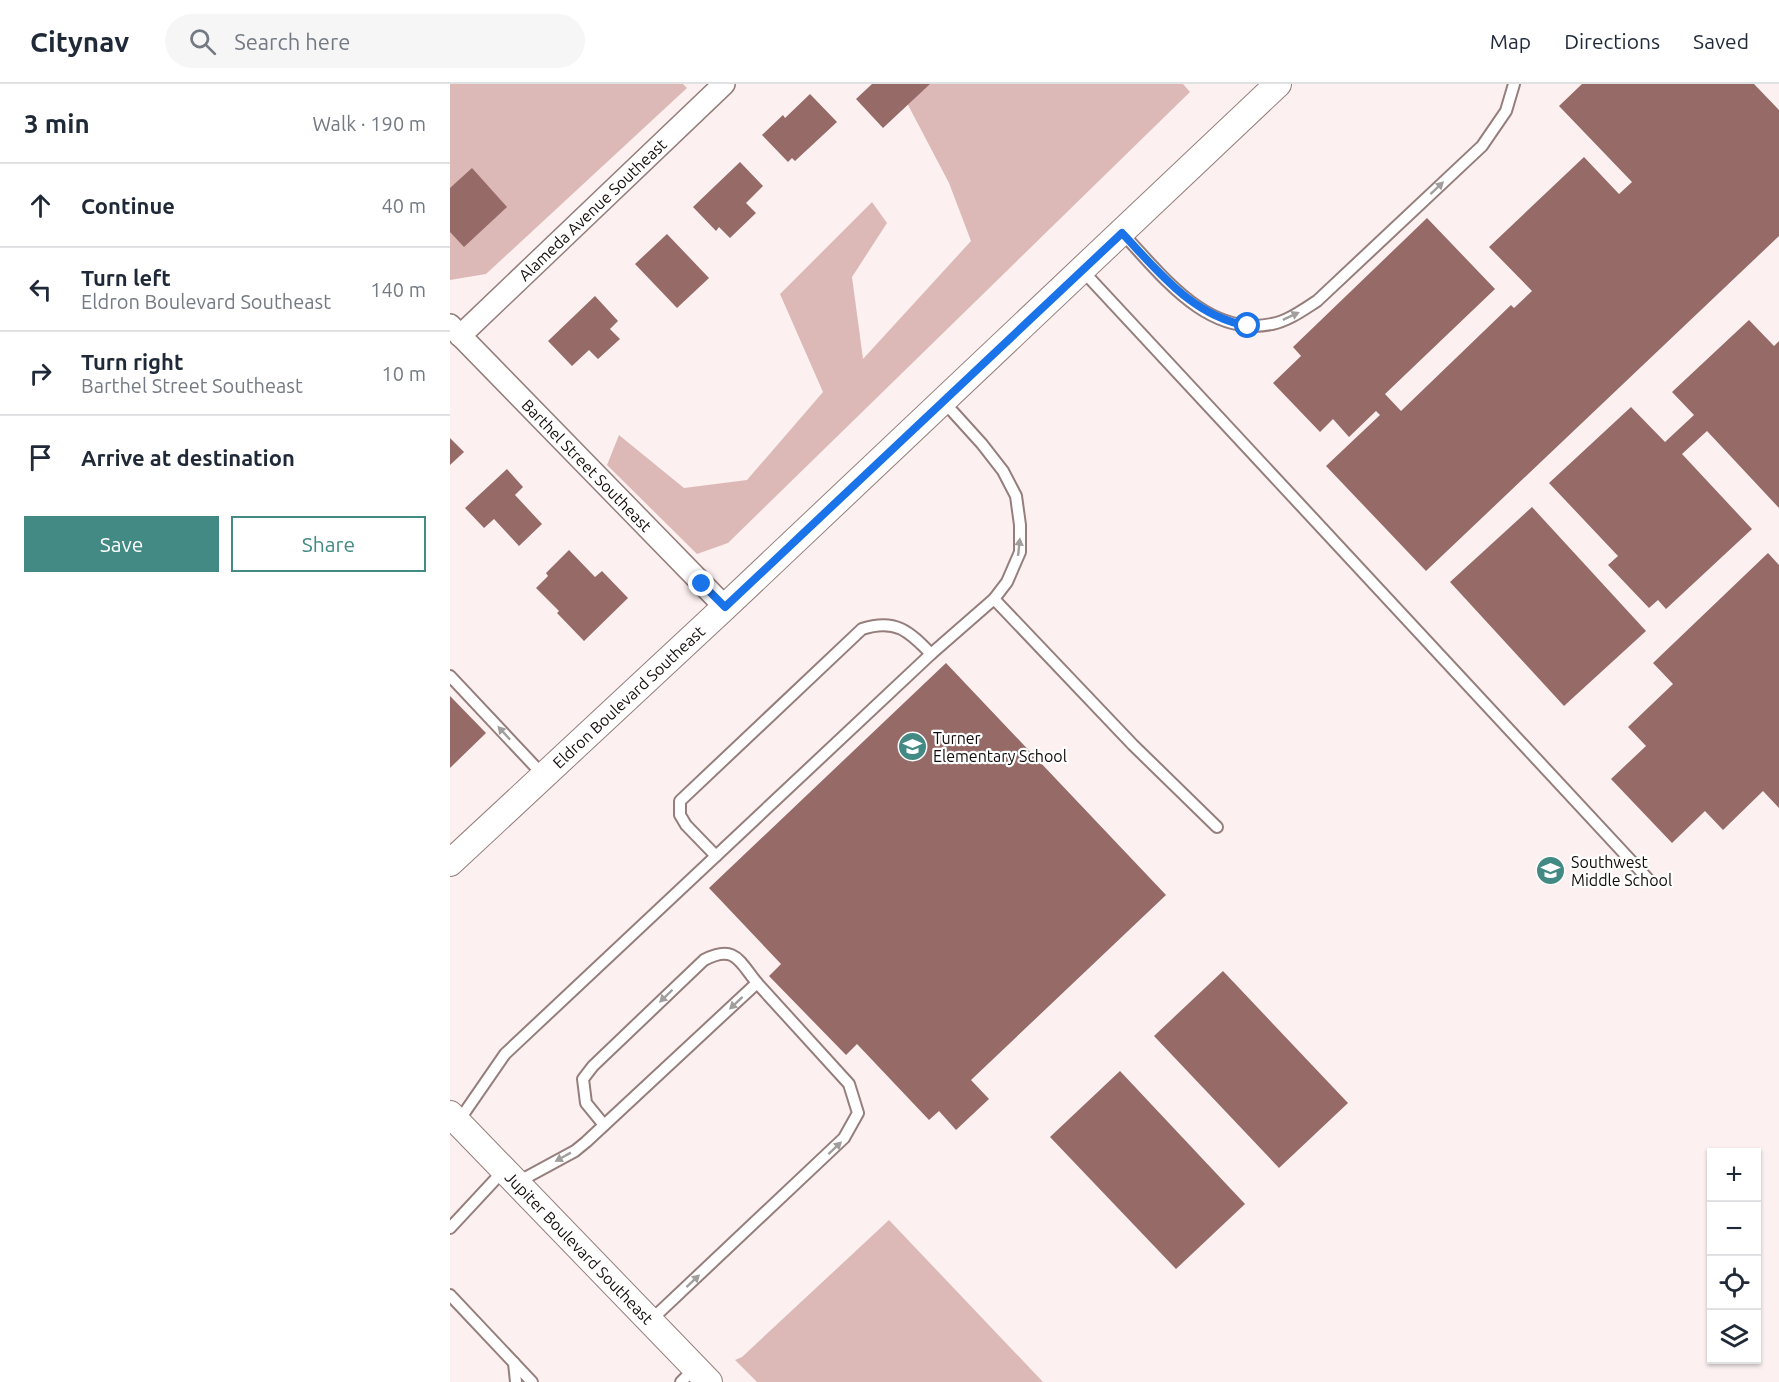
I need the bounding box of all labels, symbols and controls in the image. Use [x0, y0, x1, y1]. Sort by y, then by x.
search box [165, 14, 585, 68]
icon: search [186, 25, 219, 58]
text: Citynav [30, 26, 129, 57]
text: Search here [234, 29, 350, 54]
text: Map [1490, 29, 1531, 53]
text: Directions [1564, 29, 1660, 53]
text: Saved [1693, 29, 1749, 53]
text: 3 min [24, 109, 90, 138]
text: Walk · 190 m [313, 112, 426, 135]
street label: Alameda Avenue Southeast [515, 135, 670, 284]
one-way arrow [1430, 181, 1445, 195]
icon: ahead [24, 189, 57, 222]
text: Continue [81, 193, 175, 218]
text: 40 m [382, 194, 426, 217]
text: Turn left [81, 265, 171, 290]
icon: left [24, 273, 57, 306]
text: 140 m [370, 278, 426, 301]
text: Eldron Boulevard Southeast [81, 290, 331, 313]
route start [1234, 312, 1260, 338]
one-way arrow [1283, 312, 1300, 321]
text: Turn right [81, 349, 183, 374]
icon: right [24, 357, 57, 390]
text: 10 m [382, 362, 426, 385]
text: Barthel Street Southeast [81, 374, 303, 397]
street label: Barthel Street Southeast [518, 395, 656, 536]
icon: arrive [24, 441, 57, 474]
text: Arrive at destination [81, 445, 295, 470]
button: Save [24, 516, 219, 572]
button: Share [231, 516, 426, 572]
one-way arrow [1014, 538, 1024, 557]
route end [688, 570, 714, 596]
street label: Eldron Boulevard Southeast [549, 621, 709, 772]
one-way arrow [497, 726, 511, 741]
place label: Turner Elementary School [933, 729, 1067, 765]
school or university icon: Turner Elementary School [896, 731, 928, 763]
place label: Southwest Middle School [1571, 853, 1672, 889]
school or university icon: Southwest Middle School [1534, 855, 1566, 887]
one-way arrow [659, 989, 674, 1003]
one-way arrow [729, 996, 744, 1010]
one-way arrow [827, 1141, 841, 1155]
map controls [1707, 1148, 1761, 1364]
button: + [1707, 1148, 1761, 1202]
one-way arrow [554, 1152, 571, 1162]
street label: Jupiter Boulevard Southeast [502, 1168, 657, 1328]
button: − [1707, 1202, 1761, 1256]
button: locate [1707, 1256, 1761, 1310]
one-way arrow [685, 1274, 700, 1288]
button: layers [1707, 1310, 1761, 1364]

